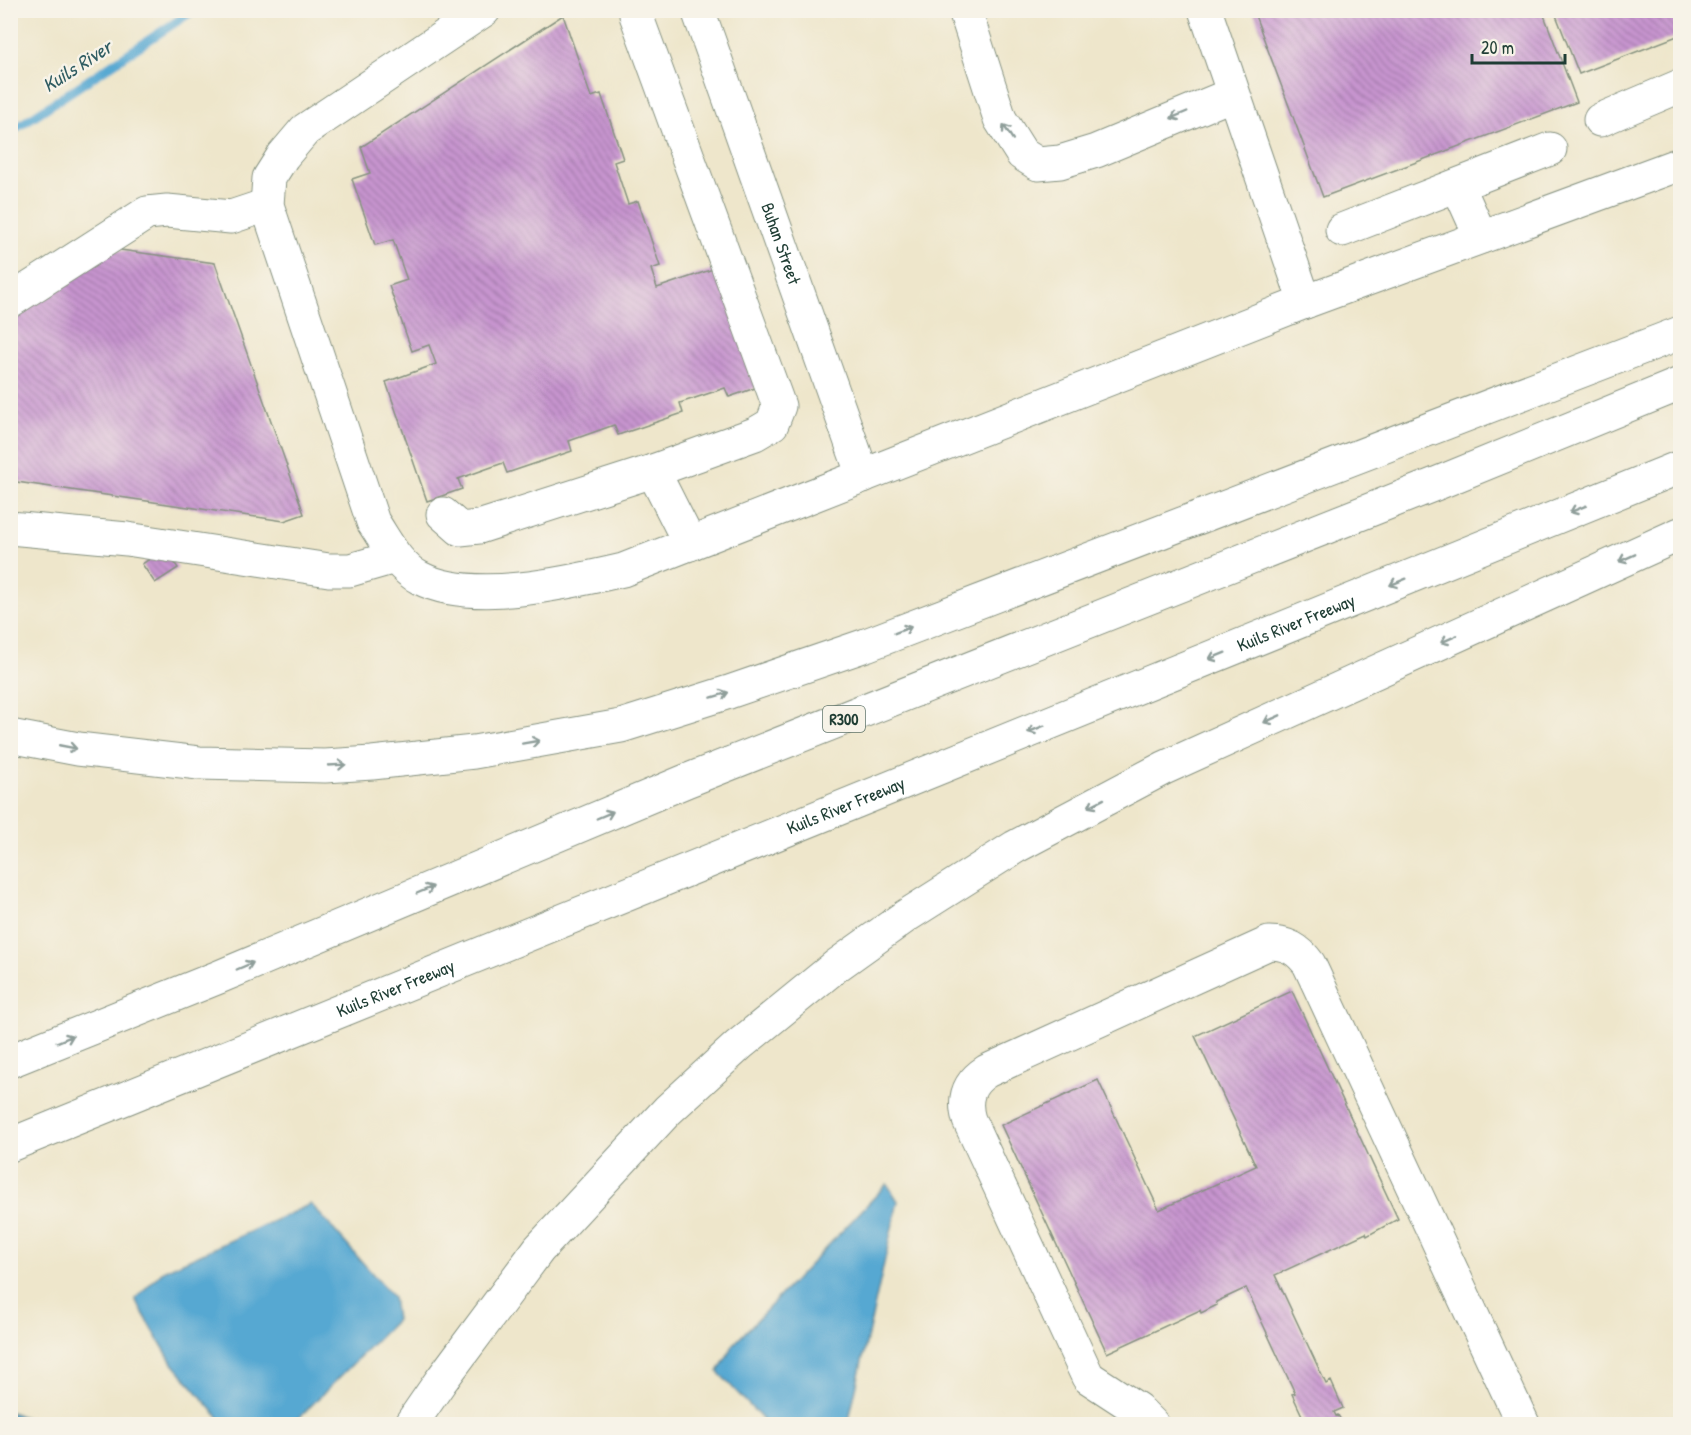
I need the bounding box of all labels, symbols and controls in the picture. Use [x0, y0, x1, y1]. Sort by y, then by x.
scale bar [1472, 27, 1565, 65]
water label: Kuils River [37, 32, 119, 98]
text: 20 m [1481, 35, 1514, 60]
one-way arrow [1170, 110, 1188, 121]
one-way arrow [1001, 124, 1013, 141]
street label: Buhan Street [755, 199, 808, 289]
one-way arrow [1570, 504, 1588, 515]
one-way arrow [1619, 553, 1637, 565]
one-way arrow [1389, 577, 1407, 588]
street label: Kuils River Freeway [1233, 587, 1359, 658]
one-way arrow [894, 624, 912, 635]
one-way arrow [1441, 633, 1459, 645]
one-way arrow [1208, 651, 1227, 662]
one-way arrow [710, 689, 729, 700]
road number: R300 [823, 706, 865, 732]
one-way arrow [1263, 713, 1281, 725]
one-way arrow [1027, 724, 1046, 735]
one-way arrow [520, 736, 540, 747]
one-way arrow [58, 742, 77, 753]
one-way arrow [327, 760, 347, 771]
street label: Kuils River Freeway [783, 770, 909, 840]
one-way arrow [1087, 798, 1105, 809]
one-way arrow [595, 809, 614, 820]
one-way arrow [416, 884, 434, 895]
street label: Kuils River Freeway [333, 953, 458, 1023]
one-way arrow [236, 960, 254, 971]
one-way arrow [55, 1033, 74, 1044]

